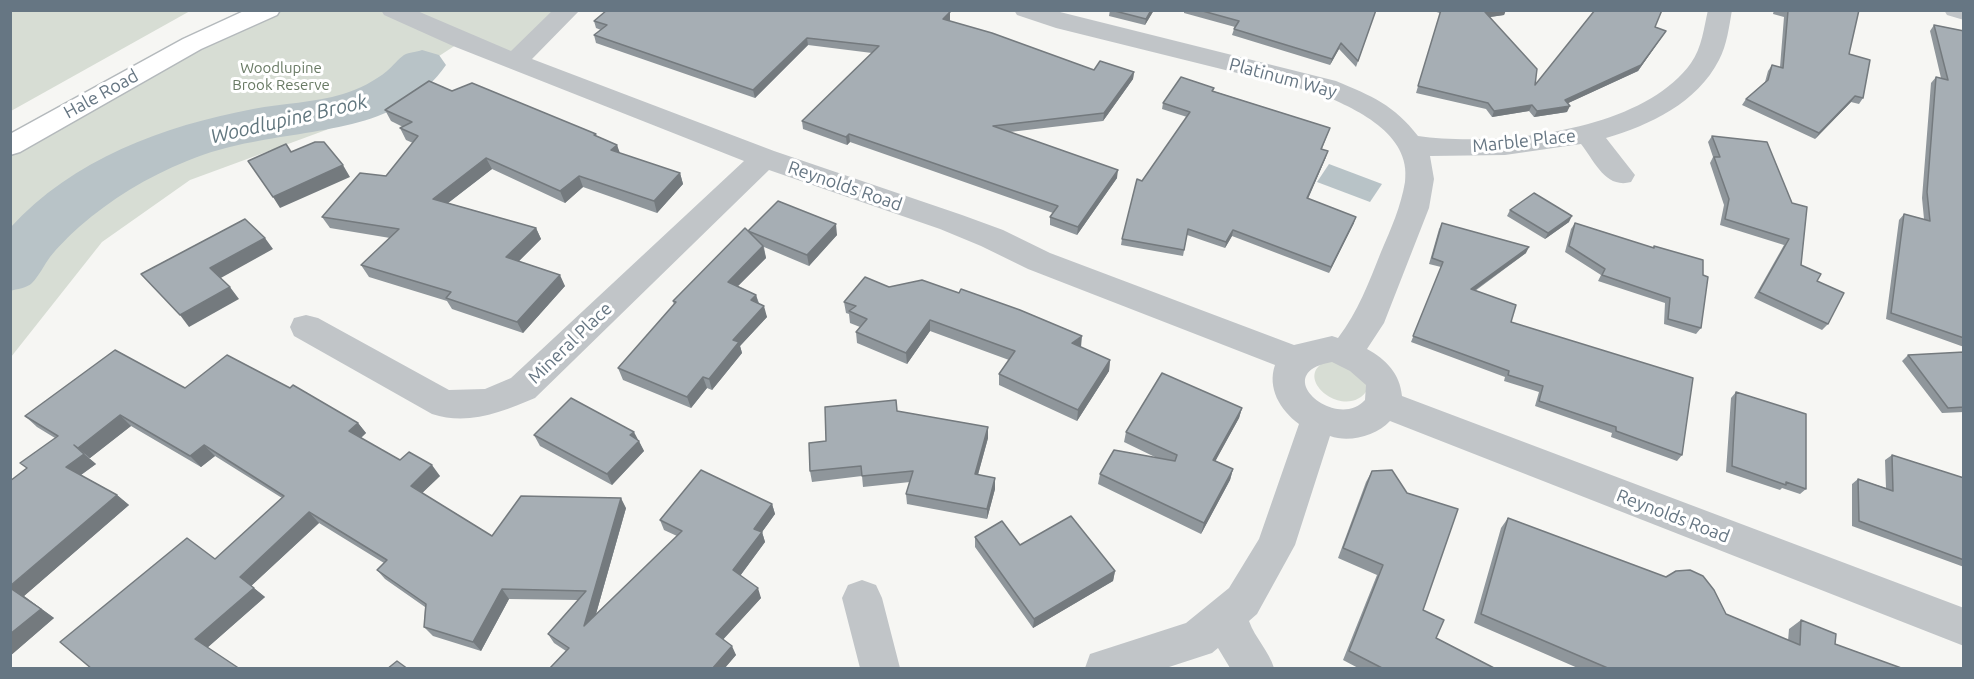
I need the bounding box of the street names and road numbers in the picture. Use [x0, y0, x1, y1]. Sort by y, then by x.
street label: Platinum Way [1227, 53, 1339, 103]
street label: Hale Road [60, 65, 142, 123]
street label: Marble Place [1471, 125, 1577, 157]
street label: Reynolds Road [785, 156, 905, 216]
street label: Mineral Place [524, 298, 616, 388]
street label: Reynolds Road [1613, 485, 1733, 547]

